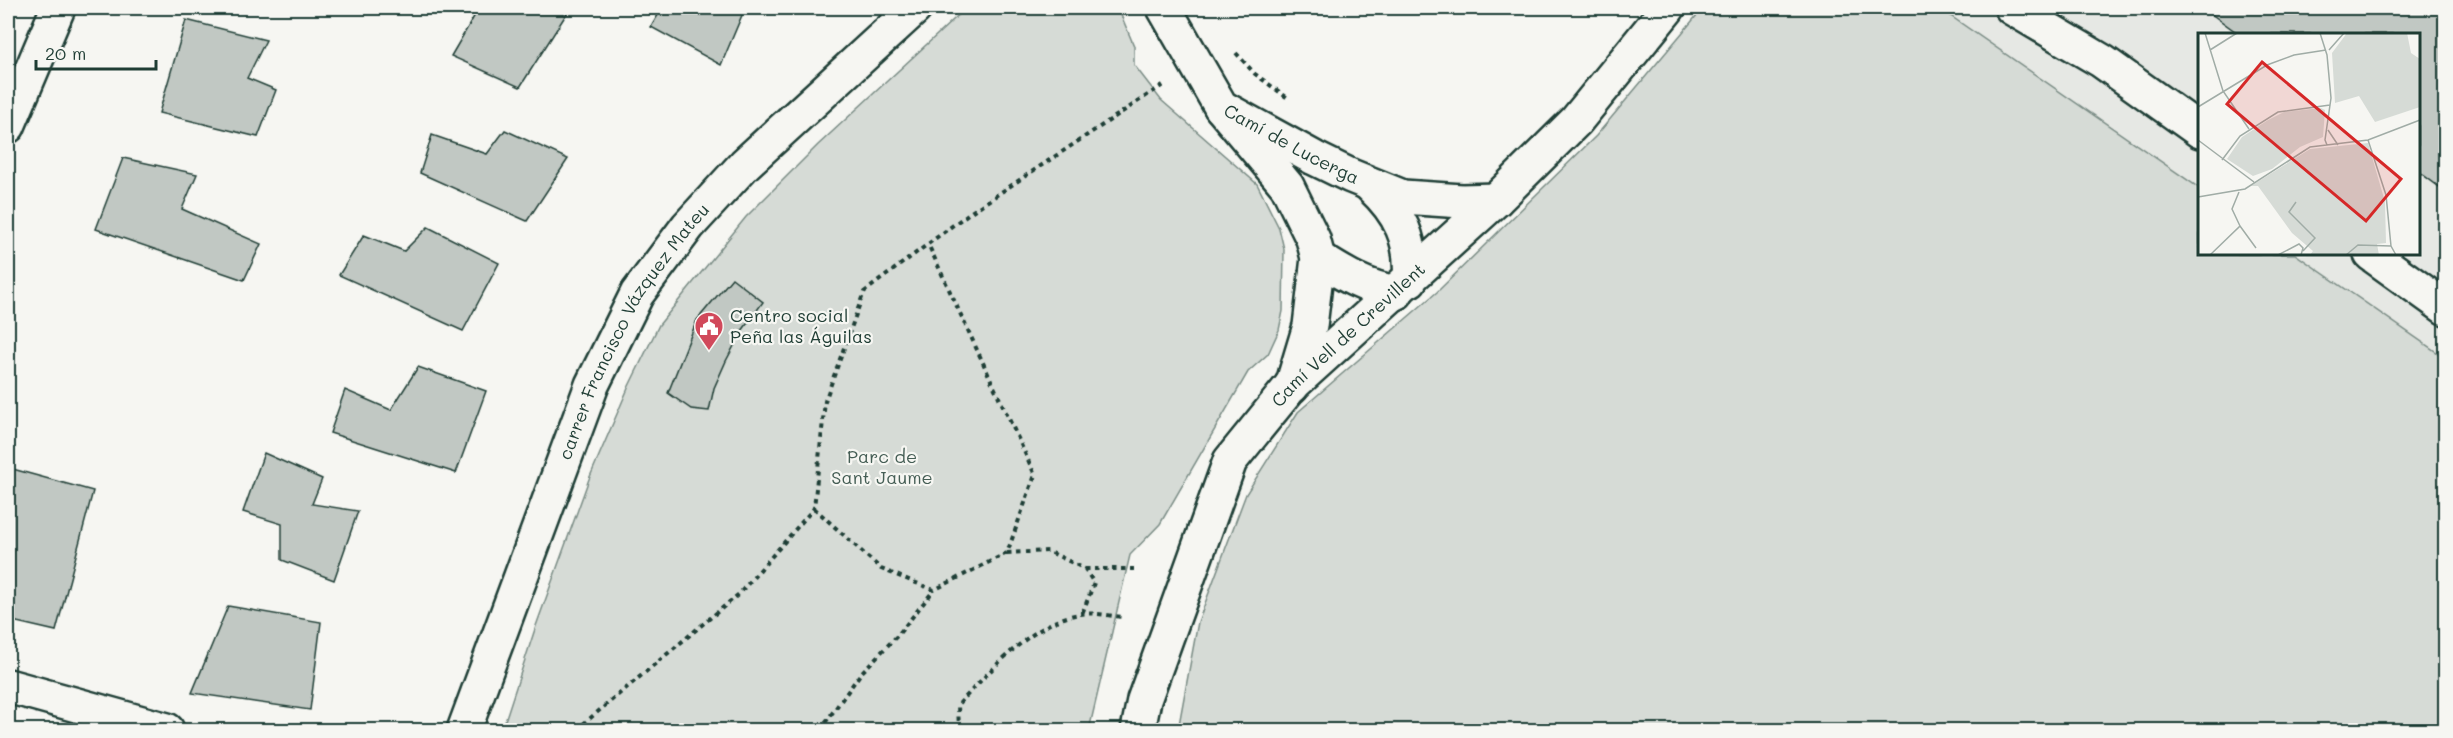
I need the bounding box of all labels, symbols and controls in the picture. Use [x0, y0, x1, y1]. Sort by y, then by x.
scale bar [36, 33, 156, 71]
inset map [2198, 33, 2420, 255]
text: 20 m [45, 41, 86, 65]
street label: Camí de Lucerga [1220, 98, 1363, 189]
street label: carrer Francisco Vázquez Mateu [552, 198, 714, 463]
street label: Camí Vell de Crevillent [1266, 257, 1430, 412]
place label: Centro social Peña las Águilas [730, 303, 872, 348]
public building icon: Centro social Peña las Águilas [693, 310, 725, 352]
park label: Parc de Sant Jaume [831, 444, 933, 489]

